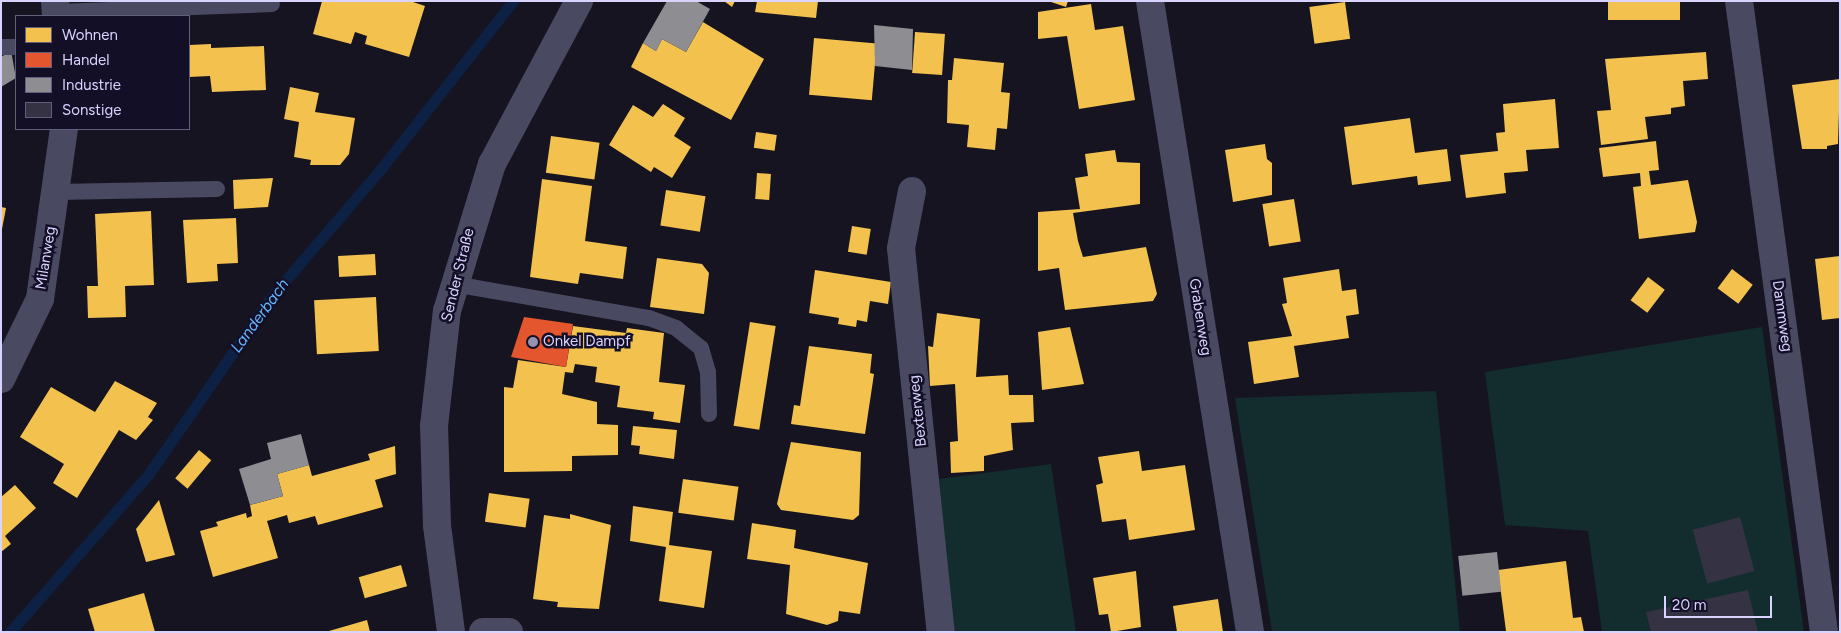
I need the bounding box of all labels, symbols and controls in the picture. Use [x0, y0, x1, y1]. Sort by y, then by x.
legend [15, 15, 190, 130]
text: Wohnen [62, 26, 118, 44]
text: Handel [62, 51, 110, 69]
text: Industrie [62, 76, 121, 94]
text: Sonstige [62, 101, 121, 119]
street label: Milanweg [32, 225, 60, 291]
street label: Sender Straße [438, 226, 478, 324]
water label: Landerbach [227, 275, 293, 357]
street label: Grabenweg [1185, 277, 1215, 357]
street label: Dammweg [1768, 279, 1796, 353]
place label: Onkel Dampf [543, 333, 630, 351]
marker: Onkel Dampf [527, 336, 539, 348]
street label: Bexterweg [905, 374, 931, 448]
scale bar [1666, 586, 1774, 618]
text: 20 m [1672, 596, 1706, 614]

